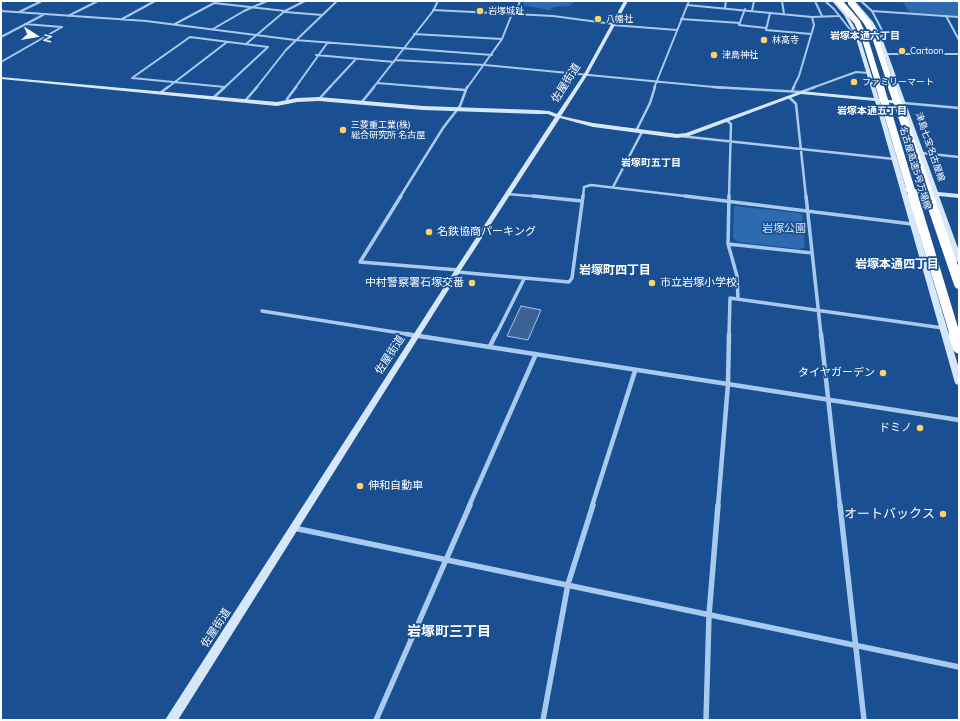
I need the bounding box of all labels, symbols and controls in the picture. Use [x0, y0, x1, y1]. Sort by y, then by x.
marker: 岩塚城趾 [475, 6, 485, 16]
place label: 岩塚城趾 [488, 6, 524, 16]
marker: 八幡社 [593, 14, 603, 24]
place label: 八幡社 [606, 14, 633, 24]
north arrow [16, 16, 56, 56]
district label: 岩塚本通六丁目 [830, 30, 900, 42]
text: N [40, 33, 55, 44]
marker: 林高寺 [759, 35, 769, 45]
place label: 林高寺 [772, 35, 799, 45]
marker: Cartoon [897, 46, 907, 56]
place label: Cartoon [910, 46, 944, 56]
marker: 津島神社 [709, 50, 719, 60]
place label: 津島神社 [722, 50, 758, 60]
street label: 佐屋街道 [549, 61, 583, 105]
marker: ファミリーマート [849, 77, 859, 87]
place label: ファミリーマート [862, 77, 934, 87]
district label: 岩塚本通五丁目 [837, 105, 907, 117]
street label: 津島七宝名古屋線 [913, 111, 947, 183]
place label: 三菱重工業(株) 総合研究所 名古屋 [351, 120, 425, 141]
marker: 三菱重工業(株) 総合研究所 名古屋 [338, 125, 348, 135]
street label: 名古屋高速5号万場線 [897, 125, 933, 211]
district label: 岩塚町五丁目 [621, 157, 681, 169]
park label: 岩塚公園 [762, 222, 806, 236]
place label: 名鉄協商パーキング [437, 225, 536, 239]
marker: 名鉄協商パーキング [424, 227, 434, 237]
district label: 岩塚本通四丁目 [855, 257, 939, 271]
district label: 岩塚町四丁目 [579, 263, 651, 277]
place label: 中村警察署石塚交番 [365, 276, 464, 290]
place label: 市立岩塚小学校 [660, 276, 737, 290]
marker: 中村警察署石塚交番 [467, 278, 477, 288]
marker: 市立岩塚小学校 [647, 278, 657, 288]
street label: 佐屋街道 [372, 333, 408, 377]
place label: タイヤガーデン [798, 366, 875, 380]
marker: タイヤガーデン [878, 368, 888, 378]
place label: ドミノ [879, 421, 912, 435]
marker: ドミノ [915, 423, 925, 433]
place label: 伸和自動車 [368, 479, 423, 493]
marker: 伸和自動車 [355, 481, 365, 491]
place label: オートバックス [844, 506, 935, 522]
marker: オートバックス [938, 509, 948, 519]
street label: 佐屋街道 [198, 606, 234, 650]
district label: 岩塚町三丁目 [407, 624, 491, 640]

